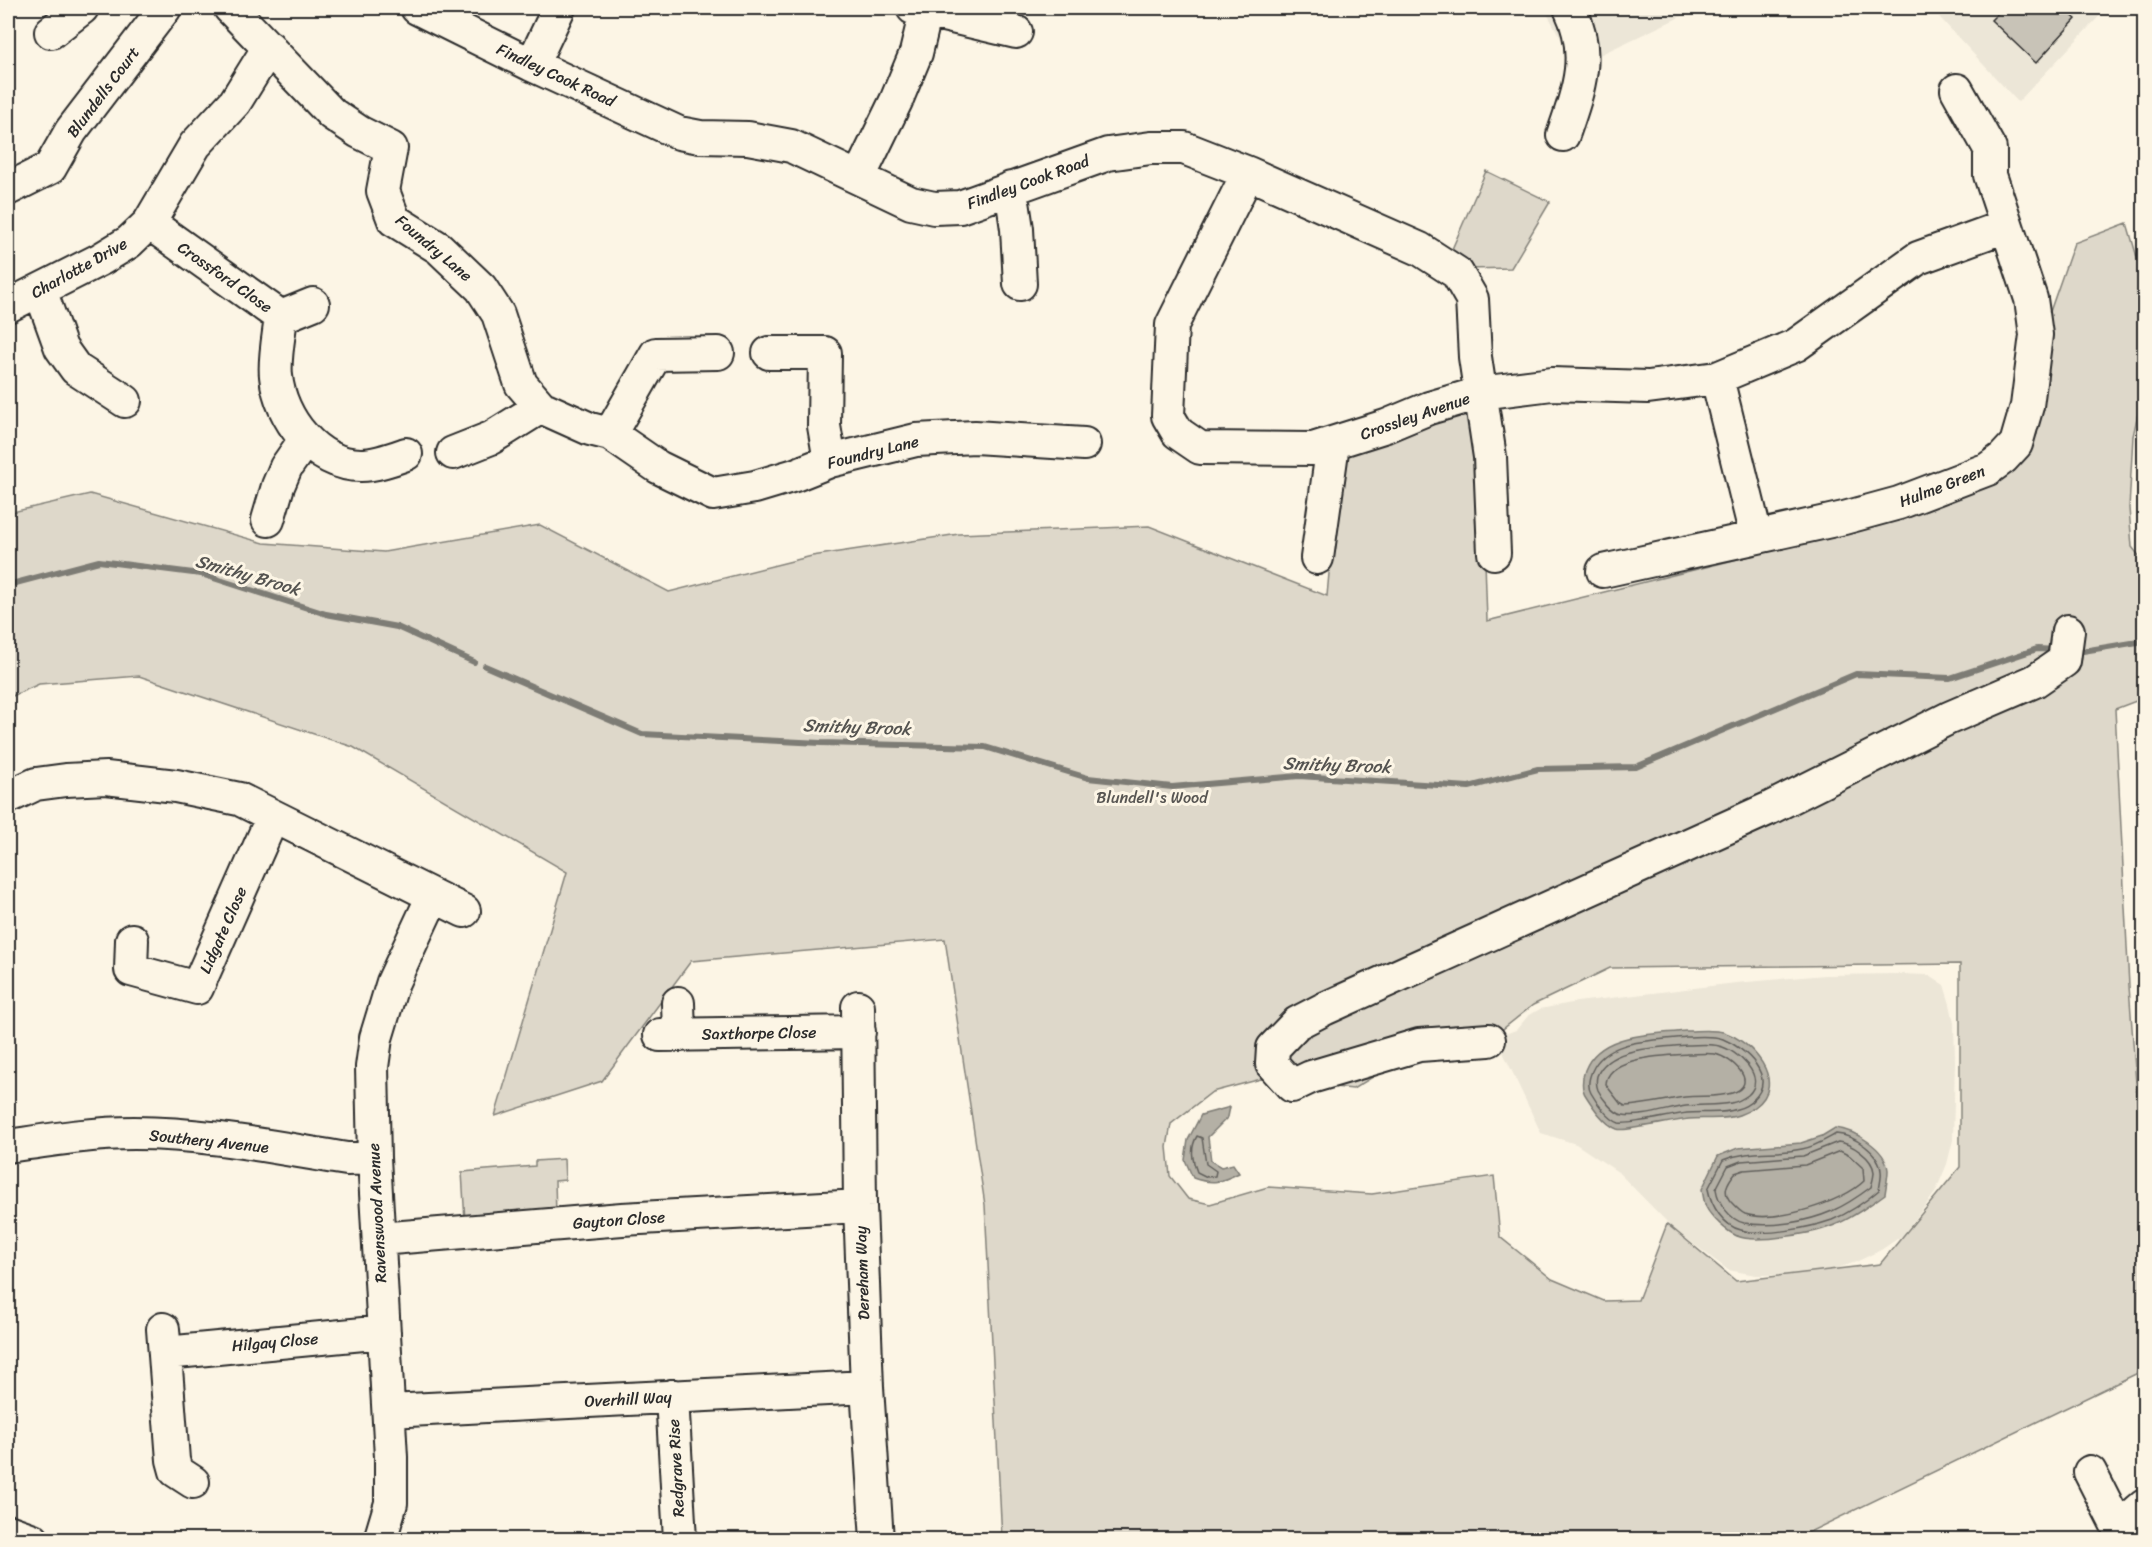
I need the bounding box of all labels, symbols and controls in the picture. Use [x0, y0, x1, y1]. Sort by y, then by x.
street label: Findley Cook Road [492, 35, 622, 116]
street label: Blundells Court [59, 40, 147, 144]
street label: Findley Cook Road [963, 146, 1095, 218]
street label: Foundry Lane [389, 207, 479, 289]
street label: Charlotte Drive [25, 229, 133, 307]
street label: Crossford Close [171, 233, 279, 321]
street label: Crossley Avenue [1356, 384, 1474, 448]
street label: Foundry Lane [824, 427, 922, 477]
street label: Hulme Green [1895, 456, 1990, 516]
water label: Smithy Brook [192, 545, 306, 606]
water label: Smithy Brook [802, 709, 913, 745]
water label: Smithy Brook [1282, 747, 1393, 783]
park label: Blundell's Wood [1096, 783, 1209, 812]
street label: Lidgate Close [191, 882, 255, 978]
street label: Saxthorpe Close [701, 1017, 817, 1049]
street label: Southery Avenue [148, 1120, 270, 1162]
street label: Ravenswood Avenue [359, 1142, 395, 1284]
street label: Gayton Close [572, 1202, 666, 1238]
street label: Dereham Way [846, 1225, 878, 1321]
street label: Hilgay Close [230, 1324, 320, 1360]
street label: Overhill Way [584, 1382, 673, 1416]
street label: Redgrave Rise [659, 1418, 693, 1518]

